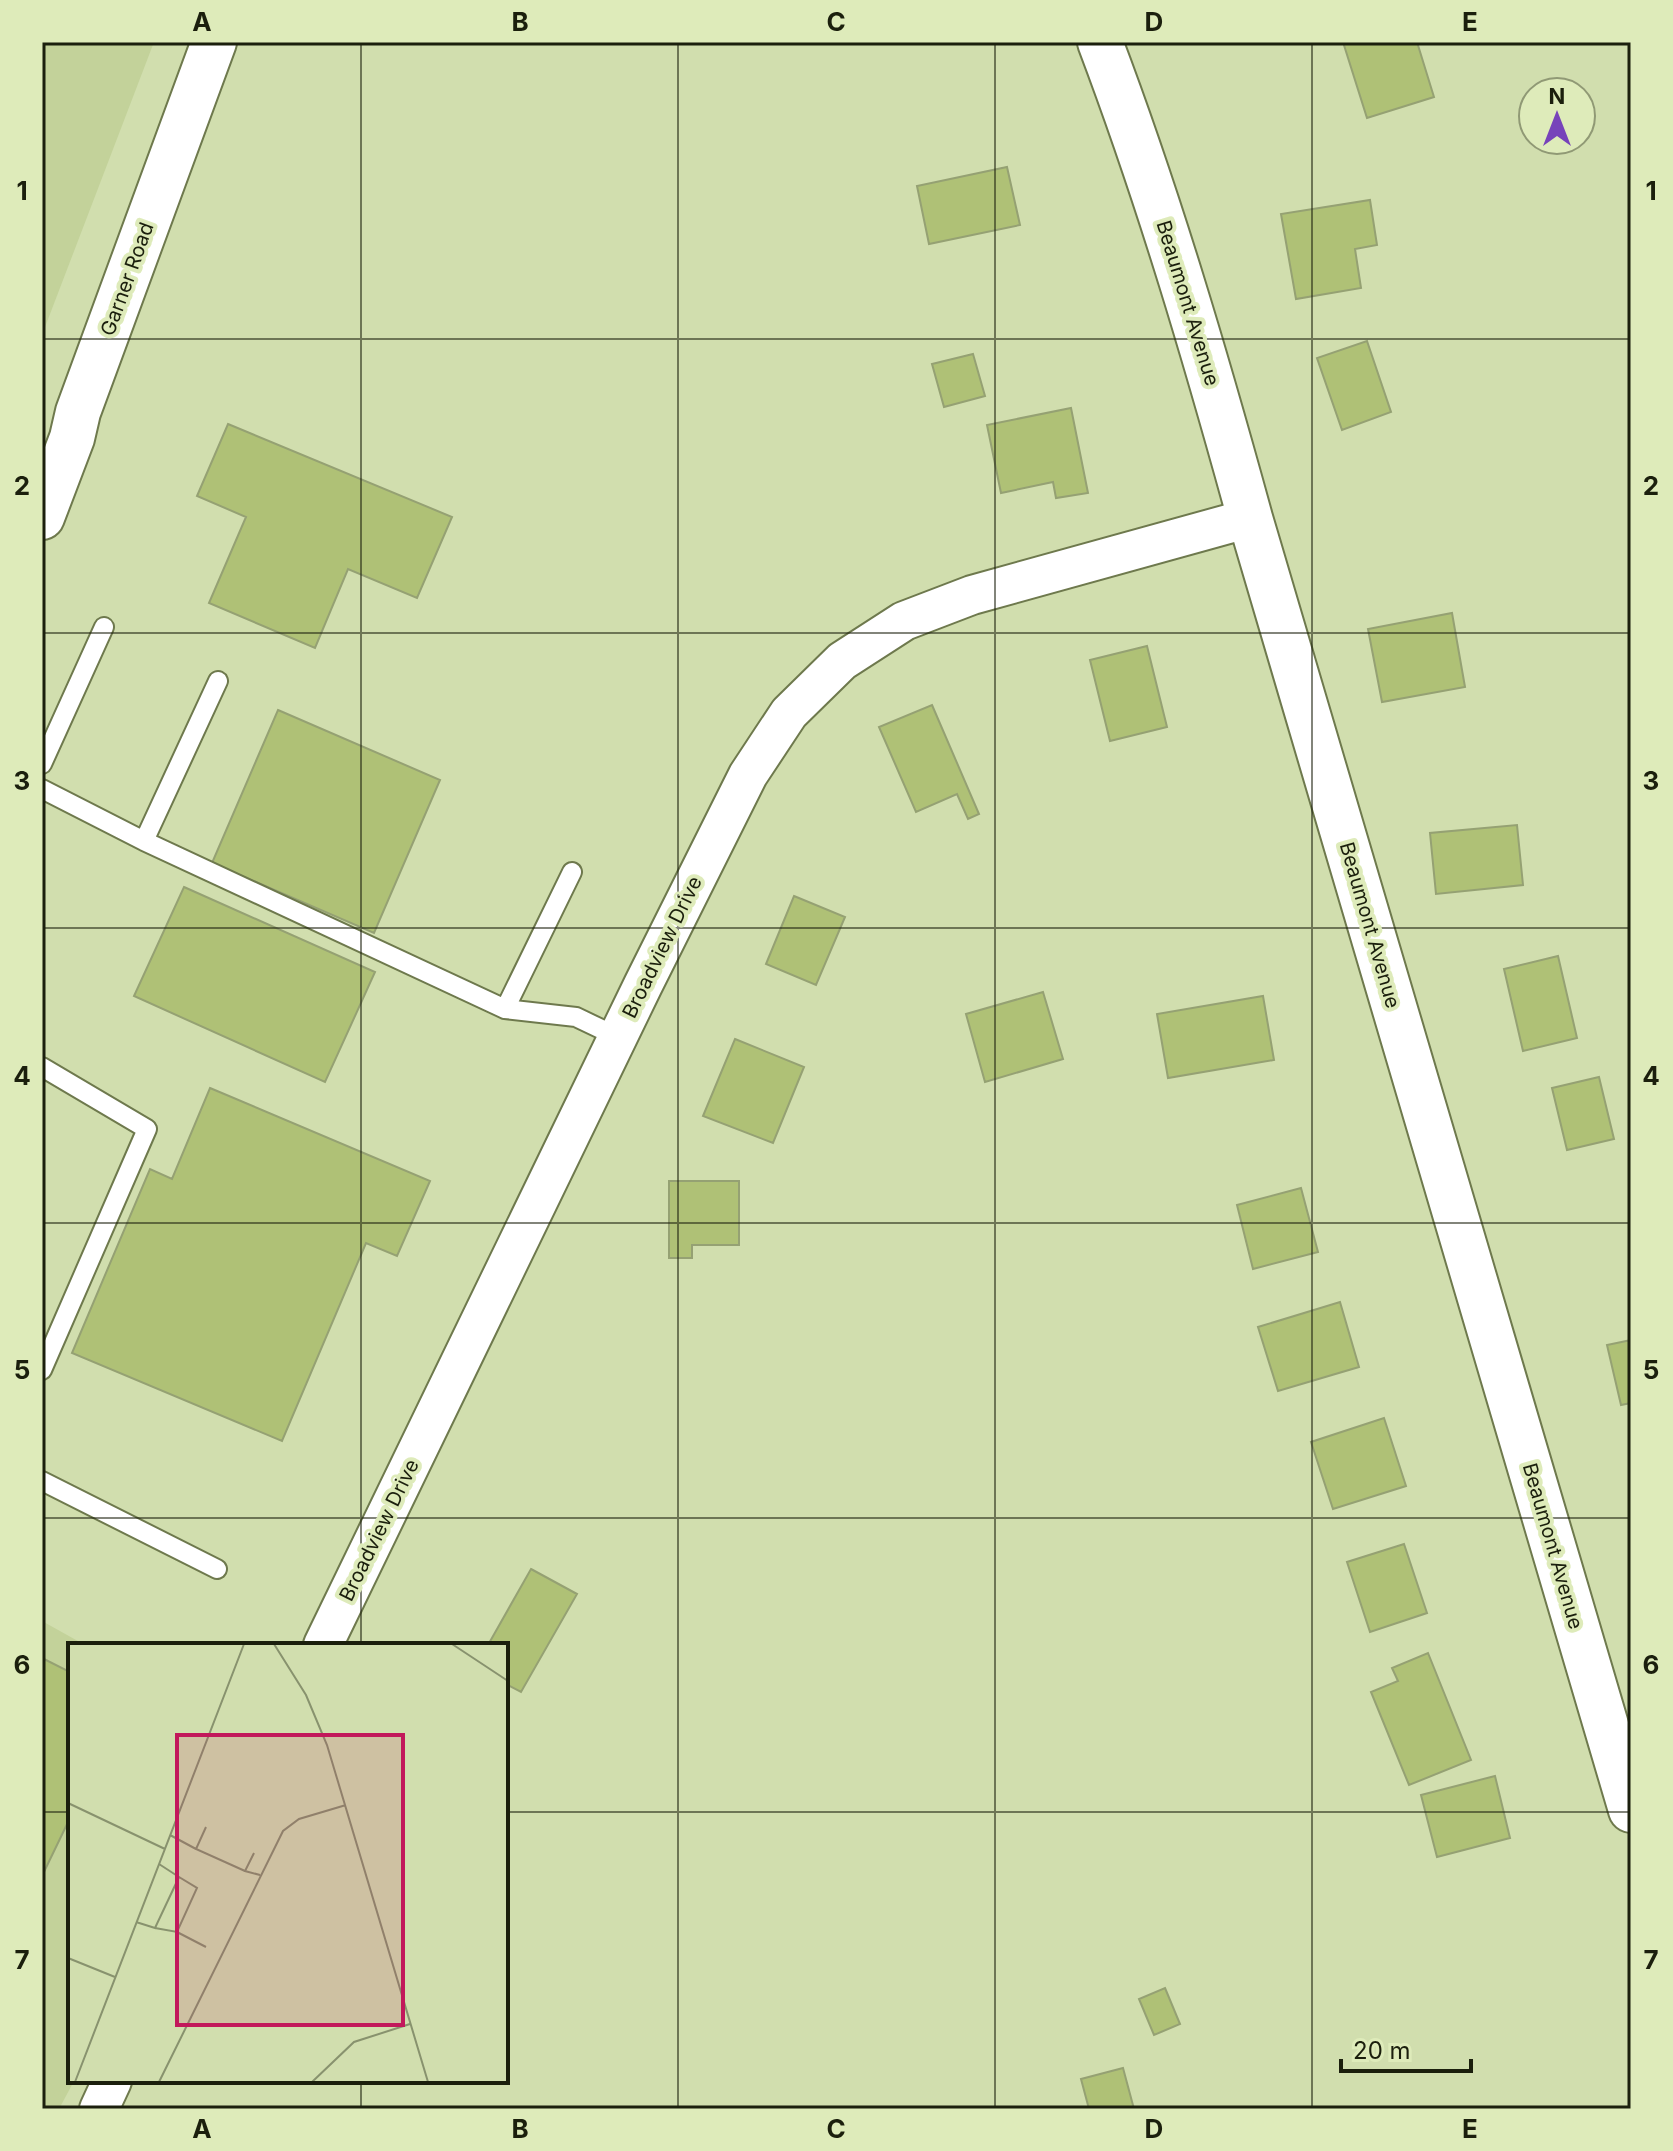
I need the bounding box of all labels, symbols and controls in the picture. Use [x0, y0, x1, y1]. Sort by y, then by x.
text: A [192, 6, 212, 37]
text: B [511, 6, 529, 37]
text: C [826, 6, 846, 37]
text: D [1145, 6, 1163, 37]
text: E [1462, 6, 1478, 37]
north arrow [1517, 76, 1597, 156]
text: N [1549, 83, 1565, 109]
text: 1 [16, 175, 28, 206]
text: 1 [1645, 175, 1657, 206]
street label: Beaumont Avenue [1151, 217, 1225, 389]
street label: Garner Road [95, 219, 159, 339]
text: 2 [14, 470, 30, 501]
text: 2 [1643, 470, 1659, 501]
text: 3 [14, 765, 30, 796]
text: 3 [1643, 765, 1659, 796]
street label: Beaumont Avenue [1335, 839, 1405, 1011]
street label: Broadview Drive [617, 872, 707, 1022]
text: 4 [13, 1060, 31, 1091]
text: 4 [1642, 1060, 1660, 1091]
text: 5 [14, 1354, 30, 1385]
text: 5 [1643, 1354, 1659, 1385]
street label: Broadview Drive [334, 1455, 424, 1605]
street label: Beaumont Avenue [1518, 1460, 1588, 1632]
inset map [68, 1643, 508, 2083]
text: 6 [14, 1649, 30, 1680]
text: 6 [1643, 1649, 1659, 1680]
text: 7 [14, 1944, 30, 1975]
text: 7 [1643, 1944, 1659, 1975]
scale bar [1341, 2023, 1471, 2073]
text: 20 m [1353, 2036, 1411, 2065]
text: A [192, 2113, 212, 2144]
text: B [511, 2113, 529, 2144]
text: C [826, 2113, 846, 2144]
text: D [1145, 2113, 1163, 2144]
text: E [1462, 2113, 1478, 2144]

